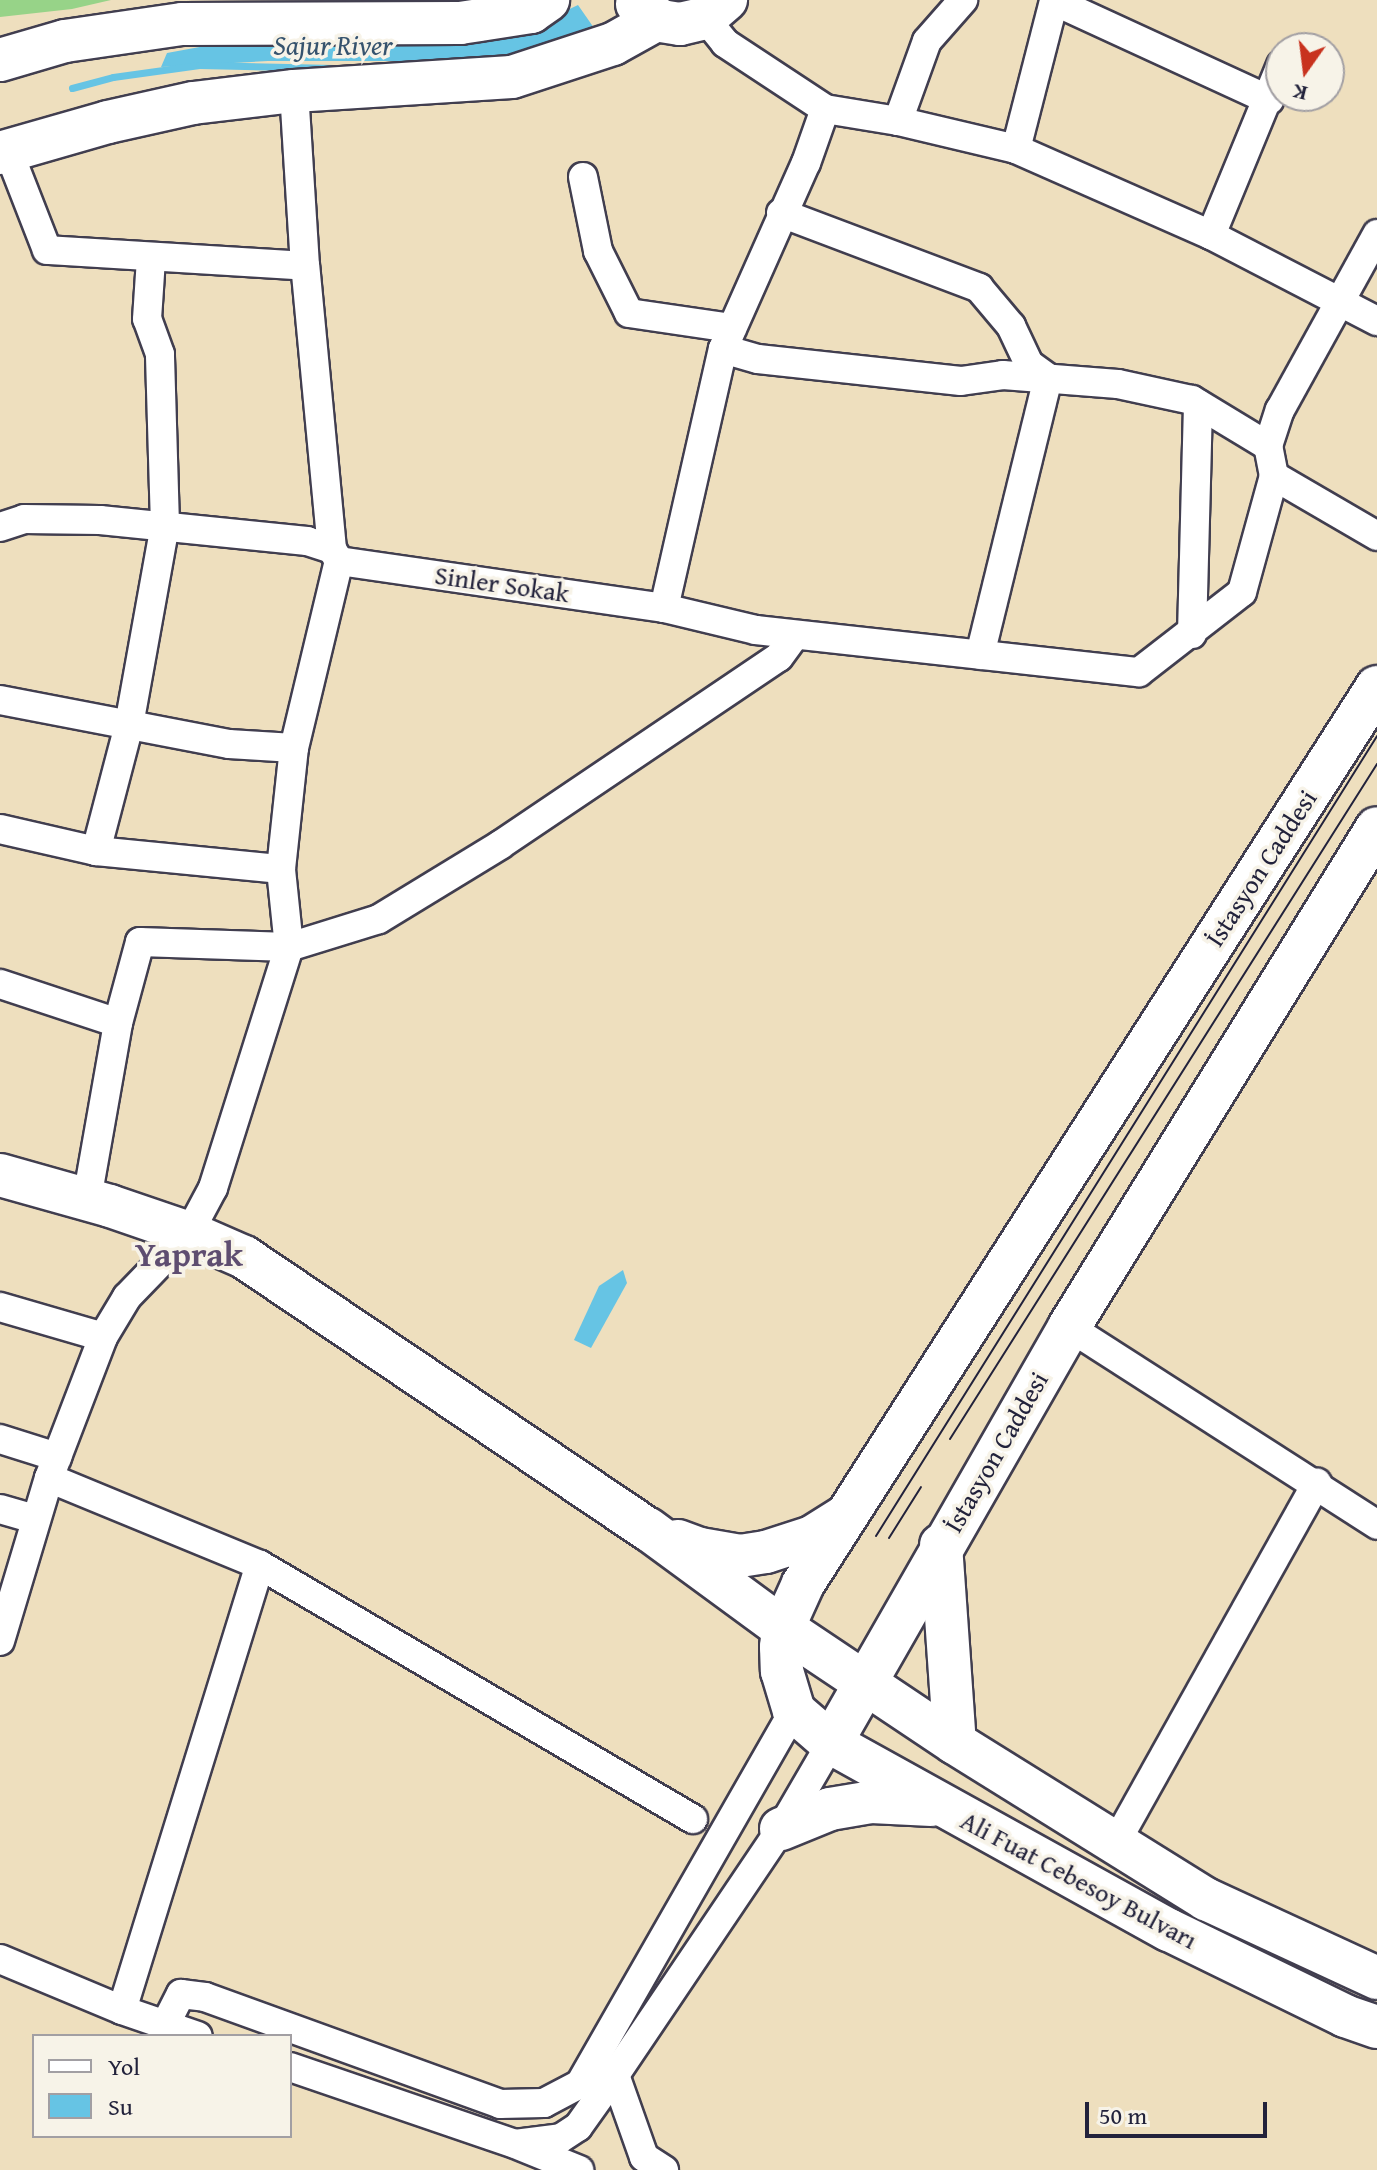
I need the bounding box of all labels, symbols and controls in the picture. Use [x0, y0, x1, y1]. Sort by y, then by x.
water label: Sajur River [273, 28, 393, 62]
north arrow [1265, 32, 1345, 112]
text: K [1289, 76, 1310, 111]
street label: Sinler Sokak [433, 559, 571, 609]
street label: İstasyon Caddesi [1199, 784, 1323, 952]
district label: Yaprak [135, 1234, 243, 1274]
street label: İstasyon Caddesi [937, 1366, 1055, 1538]
street label: Ali Fuat Cebesoy Bulvarı [956, 1804, 1202, 1956]
legend [32, 2034, 292, 2138]
text: Yol [108, 2049, 140, 2084]
scale bar [1089, 2086, 1271, 2136]
text: Su [108, 2089, 133, 2124]
text: 50 m [1099, 2098, 1147, 2133]

